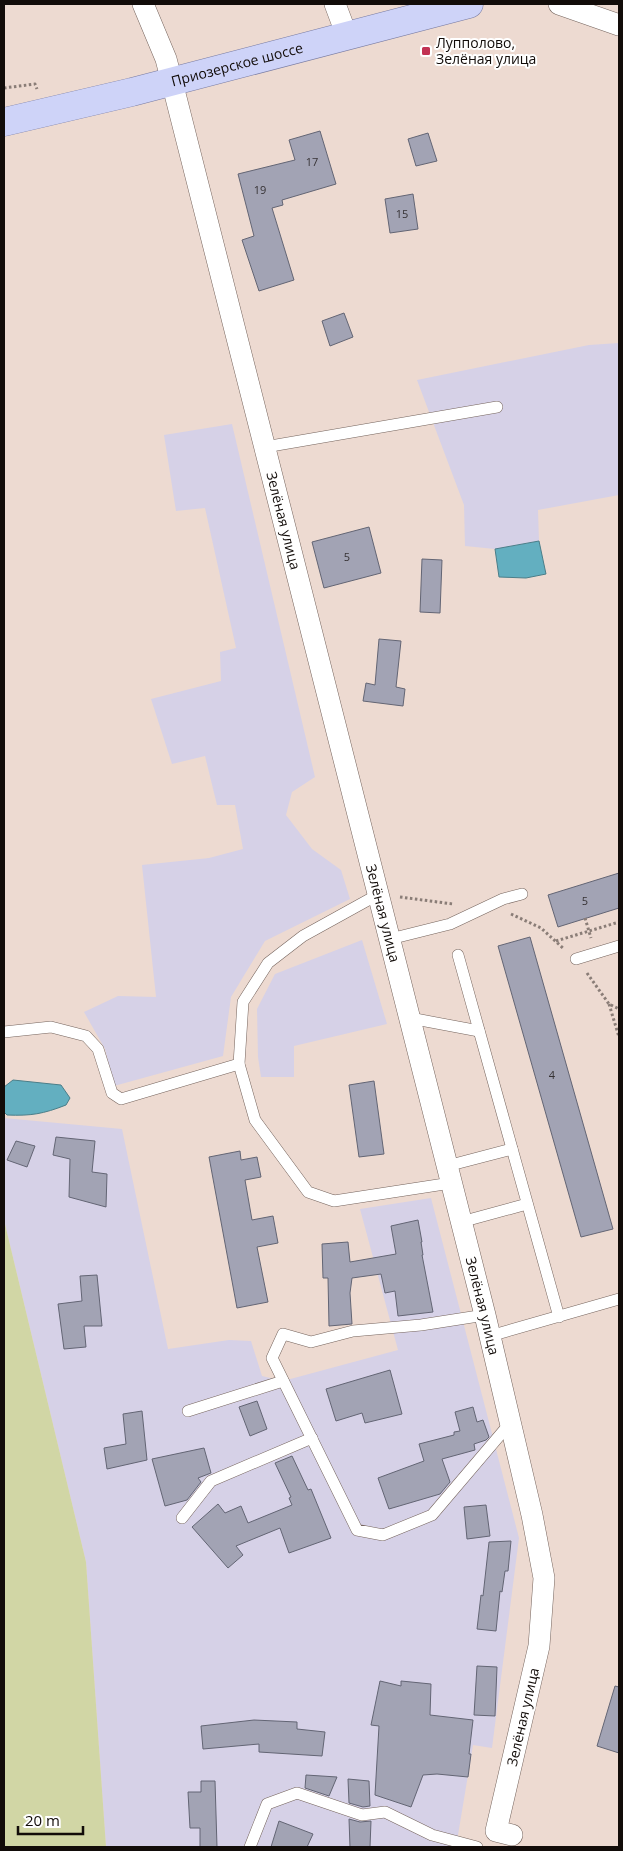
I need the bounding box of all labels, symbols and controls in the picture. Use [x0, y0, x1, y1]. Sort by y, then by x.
place label: Лупполово, Зелёная улица [436, 33, 536, 68]
street label: Приозерское шоссе [169, 38, 305, 90]
marker: Лупполово, Зелёная улица [420, 45, 432, 57]
house number: 17 [306, 154, 318, 169]
house number: 19 [254, 182, 266, 197]
house number: 15 [396, 206, 408, 221]
street label: Зелёная улица [262, 470, 305, 572]
house number: 5 [344, 549, 350, 564]
street label: Зелёная улица [362, 862, 405, 964]
house number: 5 [582, 893, 588, 908]
house number: 4 [549, 1067, 556, 1082]
street label: Зелёная улица [462, 1255, 504, 1357]
street label: Зелёная улица [502, 1666, 543, 1768]
scale bar [18, 1804, 82, 1836]
text: 20 m [25, 1810, 60, 1830]

